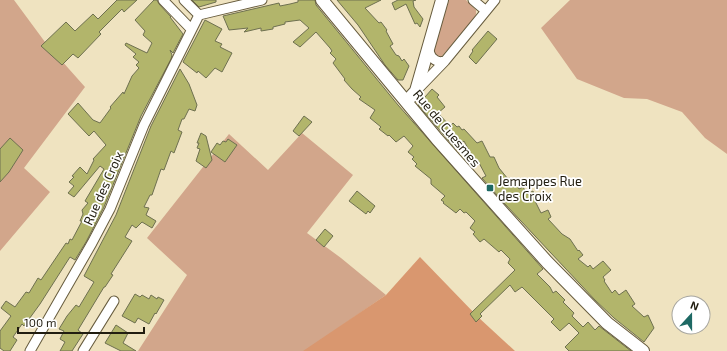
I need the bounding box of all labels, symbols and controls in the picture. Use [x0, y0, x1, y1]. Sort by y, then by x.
street label: Rue de Cuesmes [410, 86, 484, 170]
street label: Rue des Croix [80, 148, 126, 227]
place label: Jemappes Rue des Croix [498, 173, 582, 204]
marker: Jemappes Rue des Croix [485, 183, 495, 193]
north arrow [671, 295, 711, 335]
text: N [689, 298, 701, 313]
scale bar [18, 309, 144, 335]
text: 100 m [24, 315, 56, 329]

